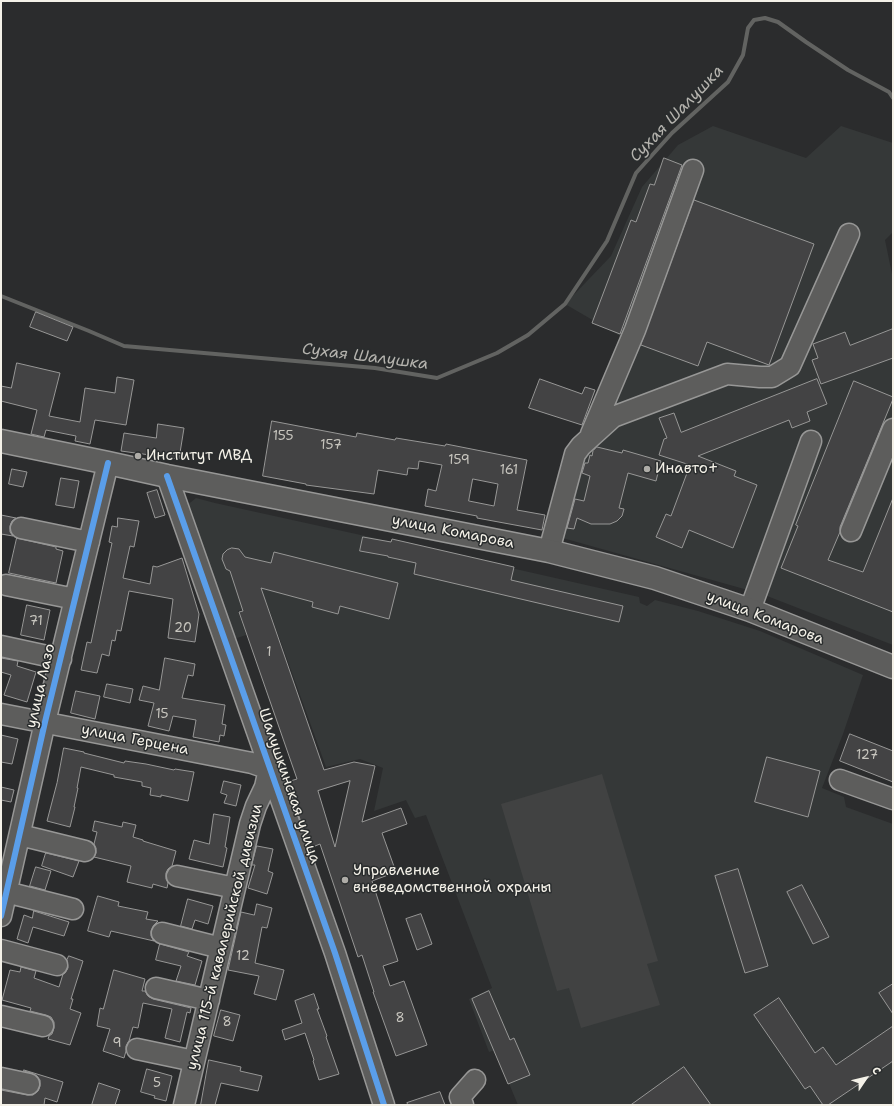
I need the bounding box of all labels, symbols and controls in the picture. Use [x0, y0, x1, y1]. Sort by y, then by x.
water label: Сухая Шалушка [626, 62, 728, 166]
water label: Сухая Шалушка [301, 340, 429, 374]
house number: 155 [273, 429, 293, 445]
house number: 157 [320, 438, 342, 454]
place label: Институт МВД [146, 447, 252, 465]
marker: Институт МВД [133, 451, 143, 461]
house number: 159 [448, 453, 470, 469]
place label: Инавто+ [655, 460, 718, 478]
house number: 161 [500, 463, 518, 479]
marker: Инавто+ [642, 464, 652, 474]
street label: улица Комарова [390, 511, 516, 553]
street label: улица Комарова [704, 587, 826, 649]
house number: 71 [29, 614, 43, 630]
house number: 20 [174, 621, 192, 637]
street label: улица Лазо [23, 642, 59, 730]
house number: 1 [266, 645, 272, 661]
street label: Шалушкинская улица [254, 706, 324, 866]
house number: 15 [155, 707, 169, 723]
street label: улица Герцена [80, 721, 190, 759]
house number: 127 [856, 748, 878, 764]
street label: улица 115-й кавалерийской дивизии [183, 802, 267, 1072]
place label: Управление вневедомственной охраны [353, 862, 551, 897]
marker: Управление вневедомственной охраны [340, 875, 350, 885]
house number: 12 [236, 949, 250, 965]
house number: 8 [395, 1011, 405, 1027]
house number: 8 [222, 1015, 232, 1031]
house number: 9 [112, 1036, 122, 1052]
north arrow [846, 1058, 886, 1098]
text: С [868, 1064, 884, 1078]
house number: 5 [153, 1076, 161, 1092]

